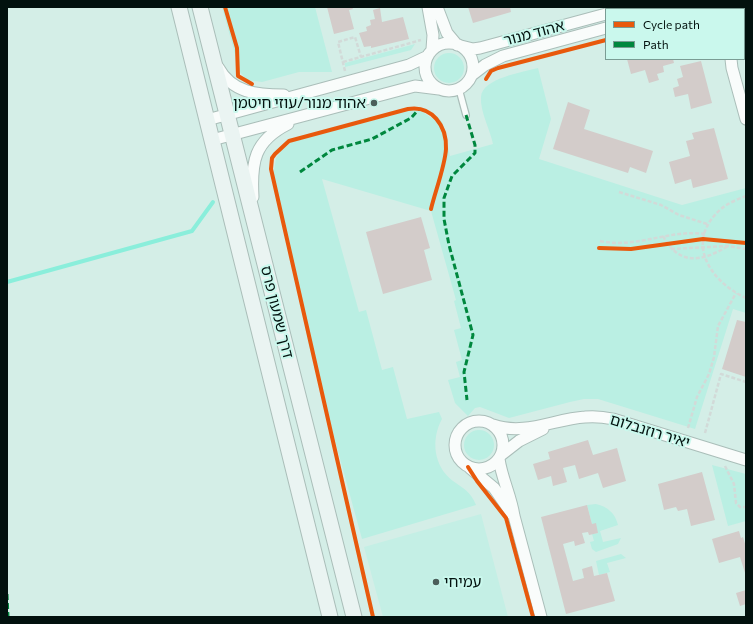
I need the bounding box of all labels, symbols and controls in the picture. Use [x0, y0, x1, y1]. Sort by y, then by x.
legend [605, 8, 745, 60]
street label: אהוד מנור [502, 16, 566, 50]
text: Cycle path [643, 17, 700, 31]
text: Path [643, 37, 669, 51]
place label: אהוד מנור/עוזי חיטמן [233, 94, 366, 112]
marker: אהוד מנור/עוזי חיטמן [369, 98, 379, 108]
street label: דרך שמעון פרס [257, 264, 297, 360]
street label: יאיר רוזנבלום [608, 410, 692, 452]
place label: עמיחי [444, 573, 481, 591]
marker: עמיחי [431, 577, 441, 587]

